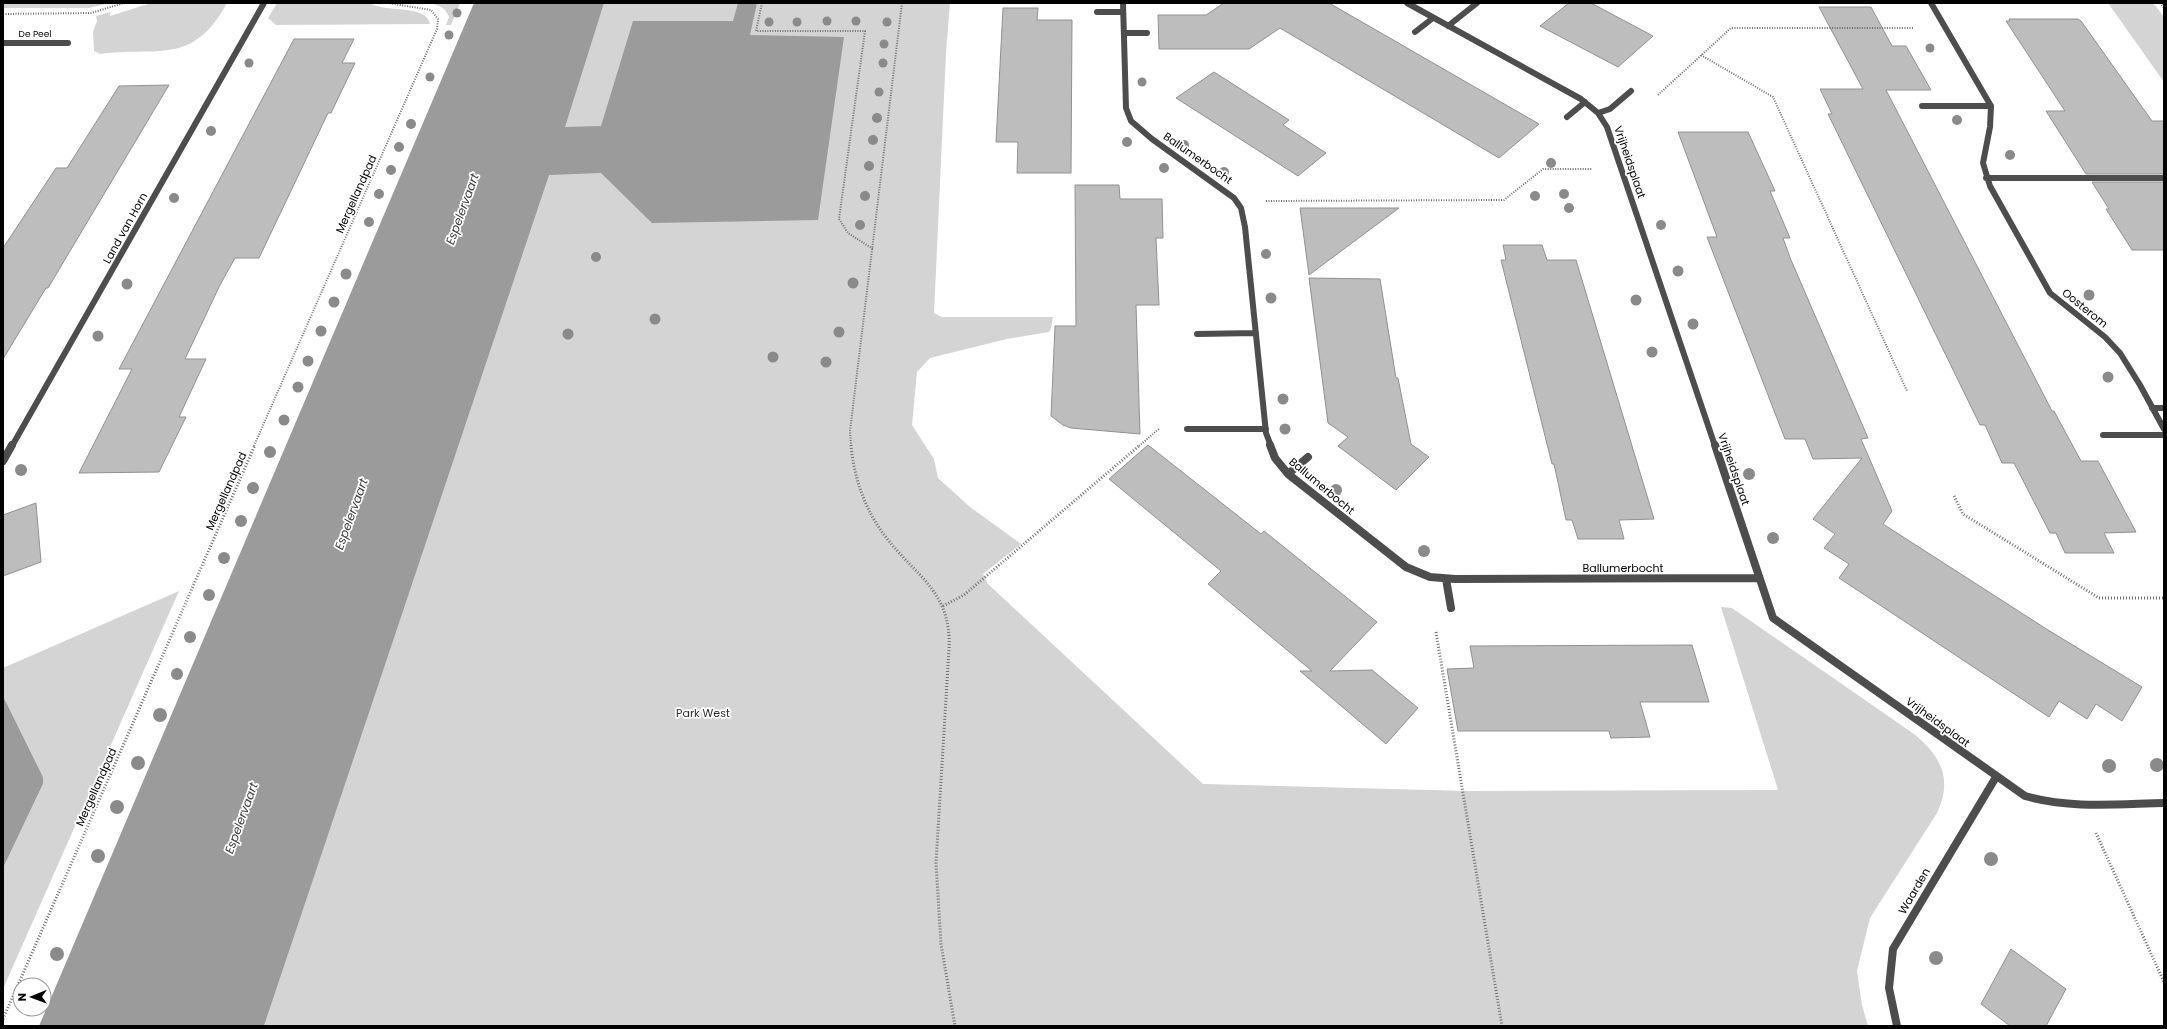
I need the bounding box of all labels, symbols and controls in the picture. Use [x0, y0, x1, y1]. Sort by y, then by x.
street label: De Peel [19, 28, 51, 40]
street label: Vrijheidsplaat [1610, 124, 1650, 200]
street label: Ballumerbocht [1160, 128, 1236, 188]
street label: Mergellandpad [332, 152, 380, 236]
water label: Espelervaart [441, 170, 483, 247]
street label: Land van Horn [99, 190, 151, 266]
street label: Oosterom [2059, 285, 2111, 331]
street label: Vrijheidsplaat [1714, 431, 1754, 507]
street label: Mergellandpad [202, 449, 250, 533]
street label: Ballumerbocht [1286, 454, 1358, 518]
water label: Espelervaart [330, 475, 372, 552]
street label: Ballumerbocht [1582, 560, 1664, 576]
street label: Vrijheidsplaat [1903, 693, 1973, 751]
park label: Park West [676, 705, 730, 721]
street label: Mergellandpad [72, 745, 120, 829]
water label: Espelervaart [220, 779, 262, 856]
street label: Waarden [1894, 865, 1934, 917]
north arrow [12, 977, 52, 1017]
text: N [14, 993, 30, 1001]

